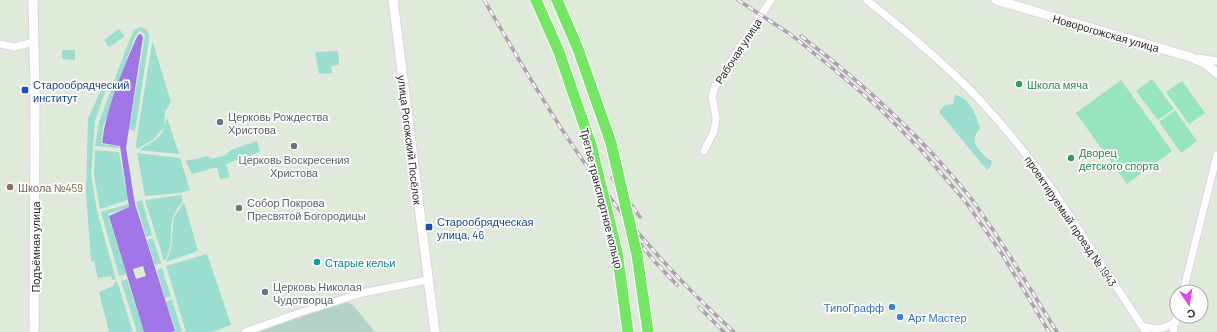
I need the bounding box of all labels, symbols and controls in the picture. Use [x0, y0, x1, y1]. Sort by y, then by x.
street label: Новорогожская улица [1051, 12, 1162, 55]
street label: Рабочая улица [712, 15, 764, 86]
street label: улица Рогожский Посёлок [396, 74, 424, 206]
place label: Старообрядческий институт [33, 78, 129, 104]
place label: Школа мяча [1027, 78, 1089, 91]
marker: Школа мяча [1014, 79, 1024, 89]
marker: Старообрядческий институт [20, 85, 30, 95]
place label: Церковь Рождества Христова [228, 110, 329, 136]
marker: Церковь Рождества Христова [215, 117, 225, 127]
street label: Третье транспортное кольцо [578, 126, 626, 270]
marker: Церковь Воскресения Христова [289, 141, 299, 151]
place label: Дворец детского спорта [1079, 146, 1160, 172]
place label: Церковь Воскресения Христова [239, 153, 350, 179]
street label: проектируемый проезд № 1943 [1022, 153, 1120, 289]
marker: Дворец детского спорта [1066, 153, 1076, 163]
place label: Школа №459 [18, 181, 83, 194]
marker: Школа №459 [5, 182, 15, 192]
place label: Собор Покрова Пресвятой Богородицы [247, 196, 366, 222]
street label: Подъёмная улица [29, 201, 42, 293]
marker: Собор Покрова Пресвятой Богородицы [234, 203, 244, 213]
place label: Старообрядческая улица, 46 [437, 215, 534, 241]
marker: Старообрядческая улица, 46 [424, 222, 434, 232]
place label: Старые кельи [325, 256, 395, 269]
marker: Старые кельи [312, 257, 322, 267]
place label: Церковь Николая Чудотворца [273, 280, 362, 306]
north arrow [1169, 284, 1209, 324]
marker: Церковь Николая Чудотворца [260, 287, 270, 297]
place label: ТипоГрафф [824, 301, 884, 314]
marker: ТипоГрафф [887, 302, 897, 312]
text: С [1186, 307, 1197, 321]
place label: Арт Мастер [908, 311, 967, 324]
marker: Арт Мастер [895, 312, 905, 322]

